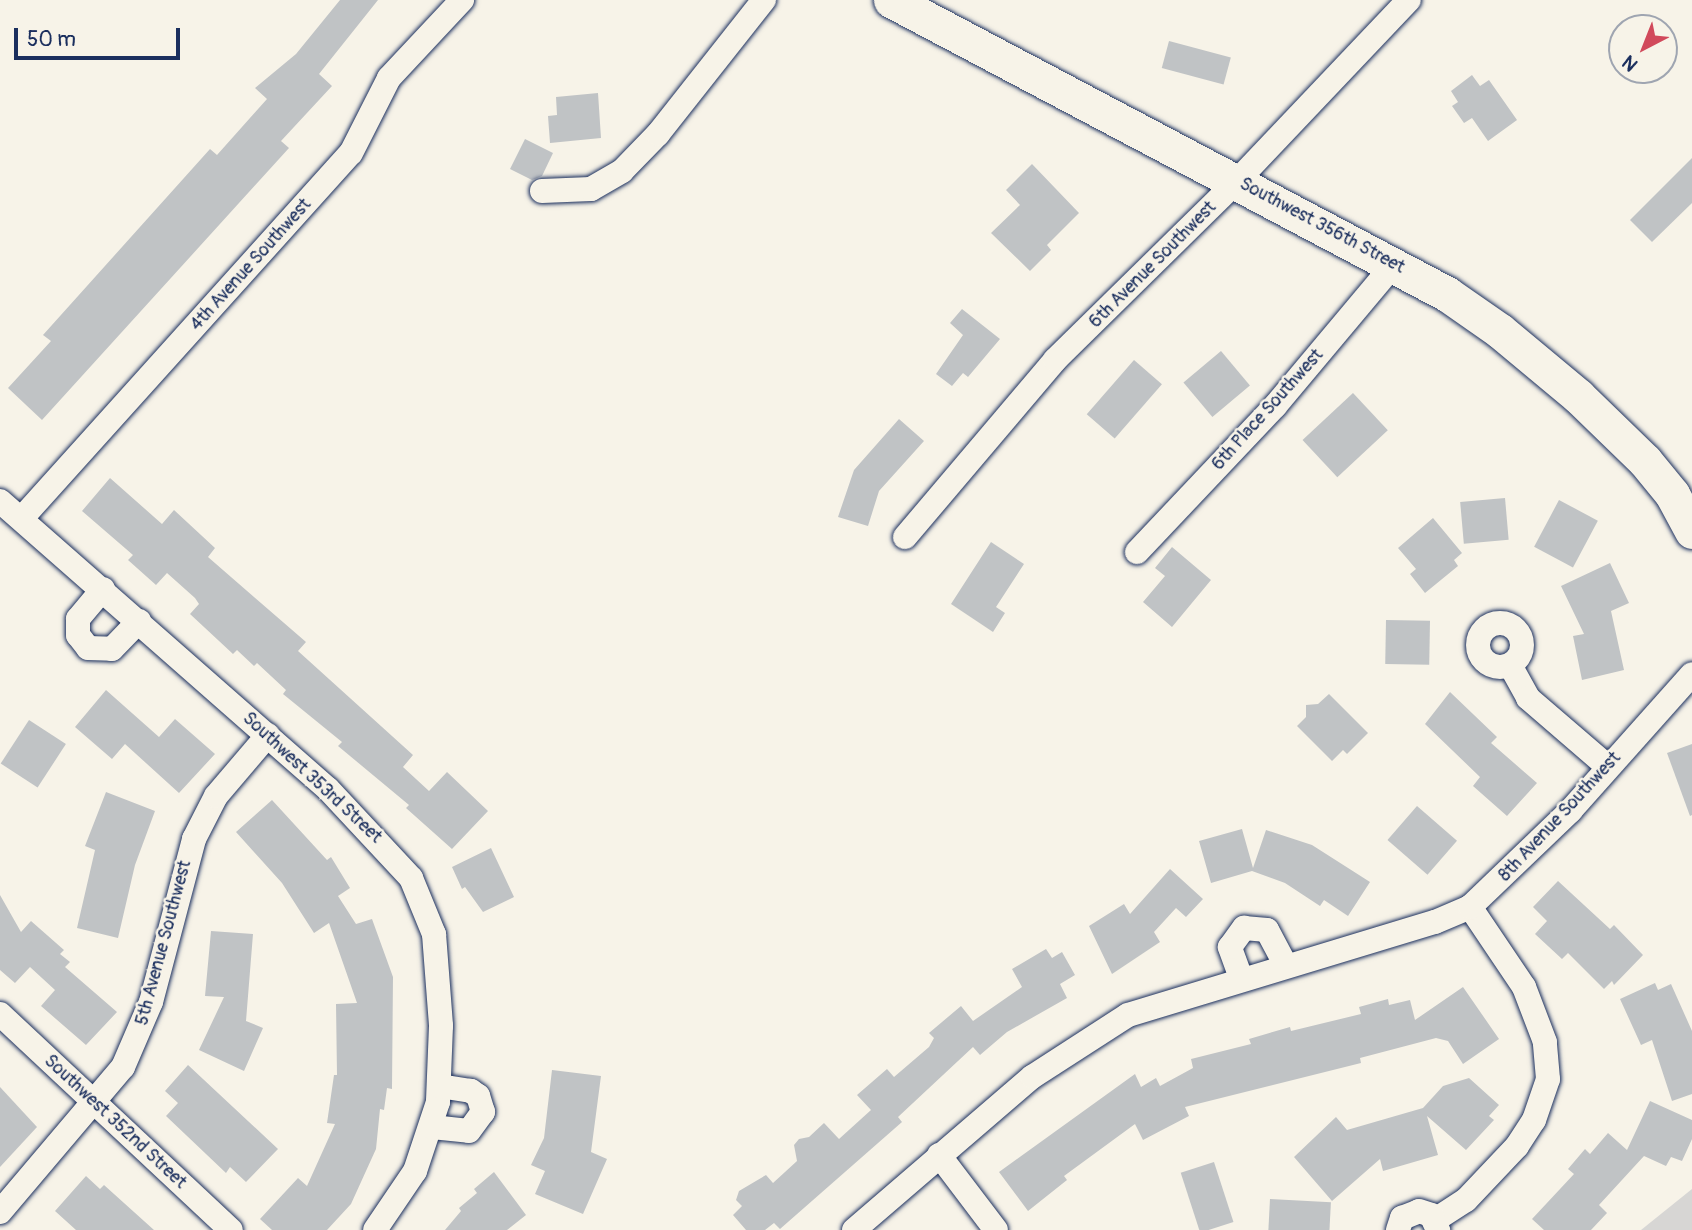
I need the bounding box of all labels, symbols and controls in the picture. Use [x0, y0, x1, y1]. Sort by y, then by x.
scale bar [18, 14, 184, 58]
north arrow [1608, 14, 1678, 84]
text: 50 m [27, 26, 76, 53]
text: N [1617, 50, 1643, 76]
street label: Southwest 356th Street [1236, 173, 1408, 279]
street label: 4th Avenue Southwest [186, 194, 316, 336]
street label: 6th Avenue Southwest [1085, 197, 1221, 333]
street label: 6th Place Southwest [1208, 345, 1328, 475]
street label: Southwest 353rd Street [238, 708, 386, 848]
street label: 8th Avenue Southwest [1494, 748, 1626, 886]
street label: 5th Avenue Southwest [132, 858, 196, 1028]
street label: Southwest 352nd Street [39, 1050, 191, 1194]

